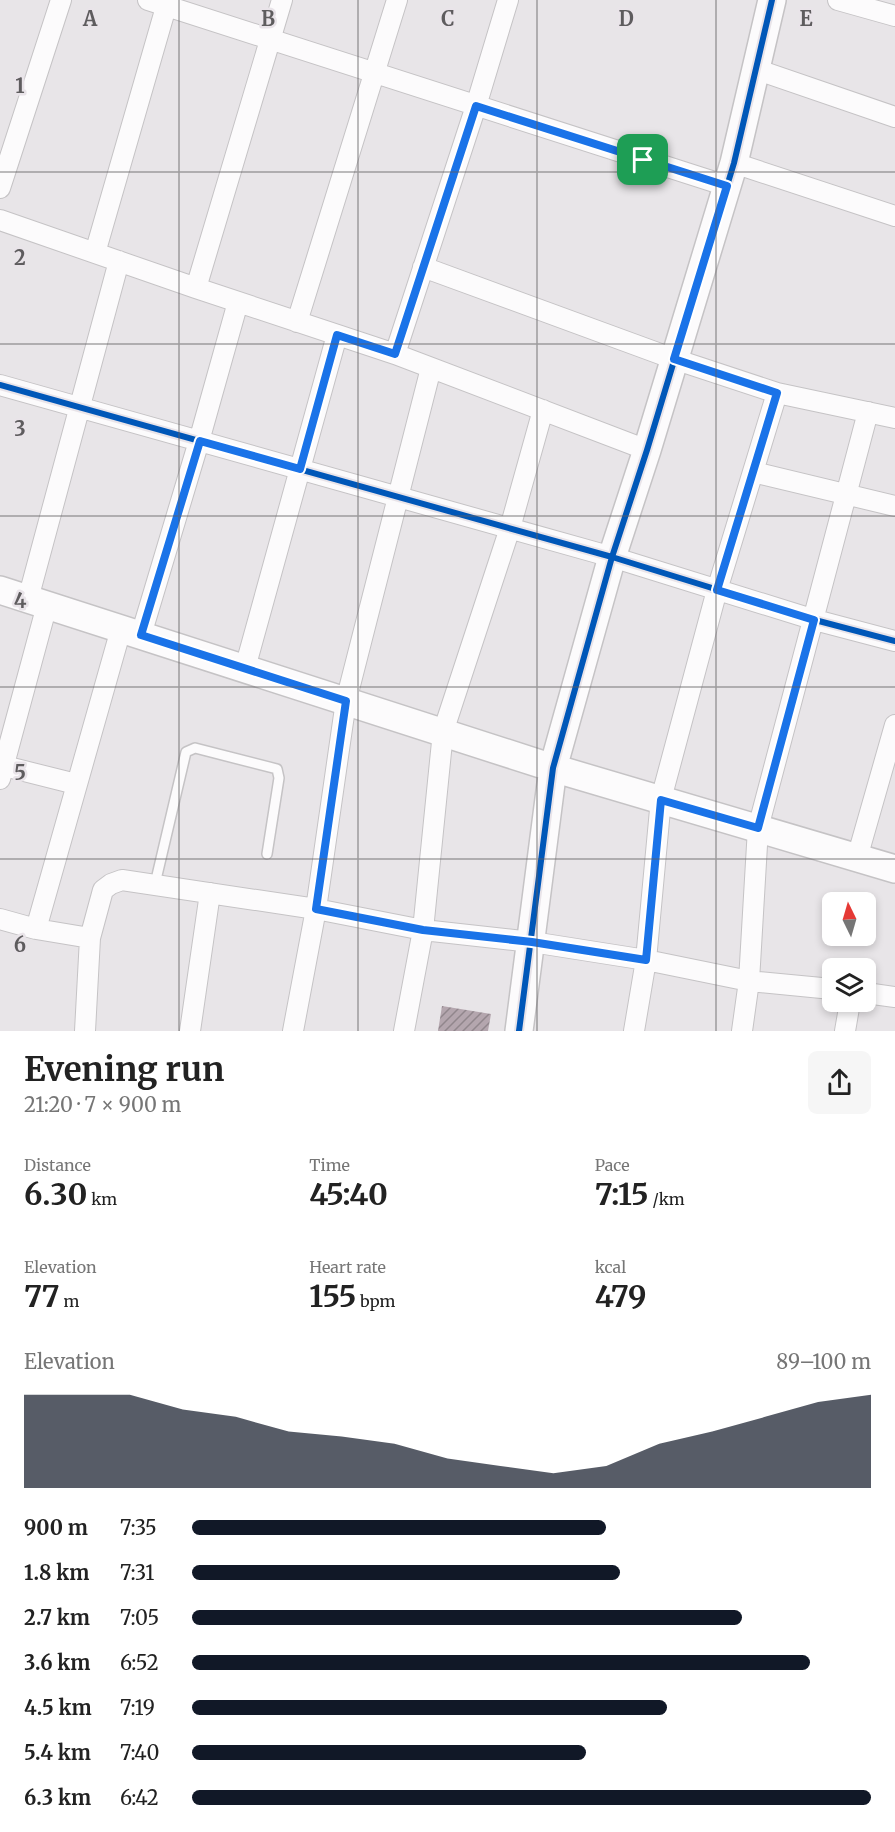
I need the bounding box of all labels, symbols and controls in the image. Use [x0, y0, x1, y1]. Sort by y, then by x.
text: A [82, 6, 98, 31]
text: B [261, 6, 275, 31]
text: C [441, 6, 455, 31]
text: D [618, 6, 634, 31]
text: E [799, 6, 813, 31]
text: 1 [15, 73, 25, 98]
pin [617, 134, 668, 185]
icon: arrive [626, 143, 659, 176]
text: 2 [14, 245, 26, 270]
text: 3 [14, 416, 26, 441]
text: 4 [14, 588, 27, 613]
text: 5 [14, 760, 26, 785]
north arrow [822, 892, 876, 946]
map controls [822, 892, 876, 1012]
text: 6 [14, 932, 26, 957]
button: layers [822, 958, 876, 1012]
text: Evening run [24, 1049, 224, 1090]
button: share [808, 1051, 871, 1114]
text: 21:20 · 7 × 900 m [24, 1092, 181, 1117]
text: Distance [24, 1155, 91, 1175]
text: Time [309, 1155, 350, 1175]
text: Pace [595, 1155, 630, 1175]
text: 6.30 [24, 1175, 87, 1213]
text: 45:40 [309, 1175, 388, 1213]
text: 7:15 [595, 1175, 649, 1213]
text: km [87, 1189, 117, 1209]
text: /km [649, 1189, 685, 1209]
text: Elevation [24, 1257, 97, 1277]
text: Heart rate [309, 1257, 386, 1277]
text: kcal [595, 1257, 626, 1277]
text: 77 [24, 1277, 60, 1315]
text: 155 [309, 1277, 356, 1315]
text: 479 [595, 1277, 647, 1315]
text: m [60, 1291, 79, 1311]
text: bpm [356, 1291, 395, 1311]
text: Elevation [24, 1349, 115, 1374]
text: 89–100 m [776, 1349, 871, 1374]
text: 900 m [24, 1515, 88, 1540]
text: 7:35 [120, 1515, 157, 1540]
text: 1.8 km [24, 1560, 89, 1585]
text: 7:31 [120, 1560, 154, 1585]
text: 2.7 km [24, 1605, 90, 1630]
text: 7:05 [120, 1605, 159, 1630]
text: 3.6 km [24, 1650, 90, 1675]
text: 6:52 [120, 1650, 159, 1675]
text: 4.5 km [24, 1695, 92, 1720]
text: 7:19 [120, 1695, 155, 1720]
text: 5.4 km [24, 1740, 91, 1765]
text: 7:40 [120, 1740, 159, 1765]
text: 6.3 km [24, 1785, 91, 1810]
text: 6:42 [120, 1785, 159, 1810]

